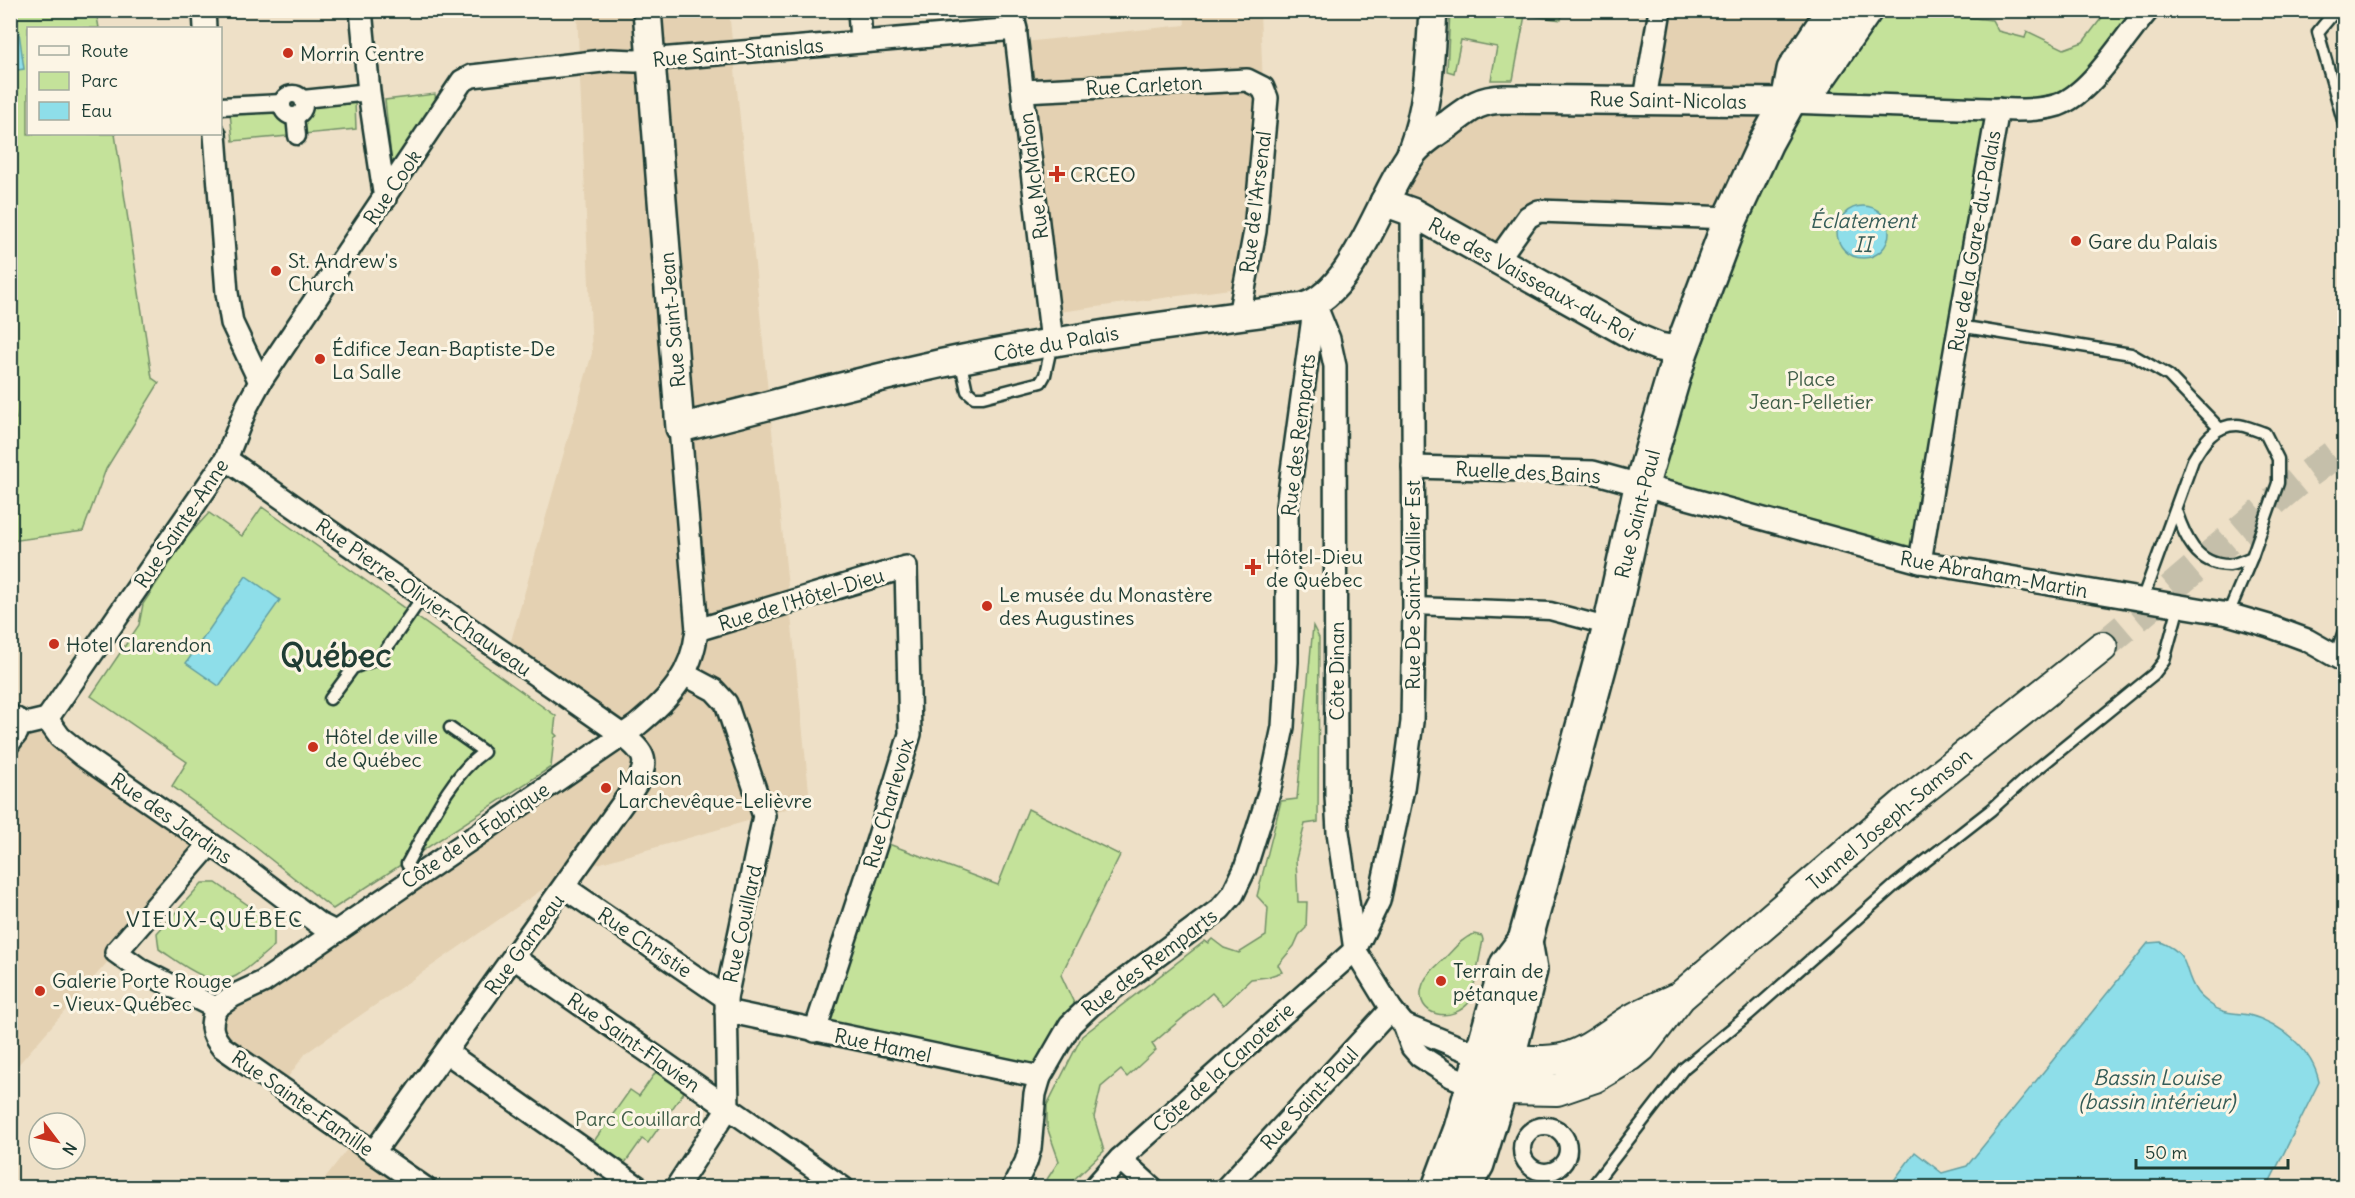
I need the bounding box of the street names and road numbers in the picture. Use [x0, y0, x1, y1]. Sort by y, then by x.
street label: Rue Saint-Stanislas [651, 32, 825, 72]
street label: Rue Carleton [1085, 69, 1203, 101]
street label: Rue Saint-Nicolas [1589, 86, 1747, 114]
street label: Rue McMahon [1013, 111, 1053, 241]
street label: Rue de la Gare-du-Palais [1942, 128, 2006, 354]
street label: Rue de l'Arsenal [1234, 130, 1276, 274]
street label: Rue Cook [358, 145, 426, 229]
street label: Rue des Vaisseaux-du-Roi [1424, 212, 1640, 346]
street label: Rue Saint-Jean [654, 251, 690, 389]
street label: Côte du Palais [991, 320, 1121, 366]
street label: Rue des Remparts [1276, 352, 1320, 518]
street label: Rue Saint-Paul [1609, 447, 1665, 581]
street label: Rue Sainte-Anne [128, 454, 234, 592]
street label: Ruelle des Bains [1455, 456, 1601, 488]
street label: Rue De Saint-Vallier Est [1400, 480, 1425, 690]
street label: Rue Pierre-Olivier-Chauveau [311, 513, 537, 681]
street label: Rue Abraham-Martin [1898, 545, 2090, 603]
street label: Rue de l'Hôtel-Dieu [715, 562, 887, 636]
street label: Côte Dinan [1324, 621, 1349, 721]
street label: Rue Charlevoix [857, 735, 919, 871]
street label: Tunnel Joseph-Samson [1801, 743, 1977, 895]
street label: Rue des Jardins [106, 767, 238, 869]
street label: Côte de la Fabrique [396, 776, 554, 894]
street label: Rue Couillard [717, 862, 767, 985]
street label: Rue Garneau [479, 888, 569, 1000]
street label: Rue Christie [593, 901, 697, 983]
street label: Rue des Remparts [1076, 903, 1222, 1021]
street label: Rue Saint-Flavien [563, 987, 705, 1097]
street label: Côte de la Canoterie [1147, 997, 1299, 1137]
street label: Rue Hamel [832, 1023, 934, 1067]
street label: Rue Saint-Paul [1255, 1041, 1363, 1155]
street label: Rue Sainte-Famille [227, 1045, 379, 1161]

